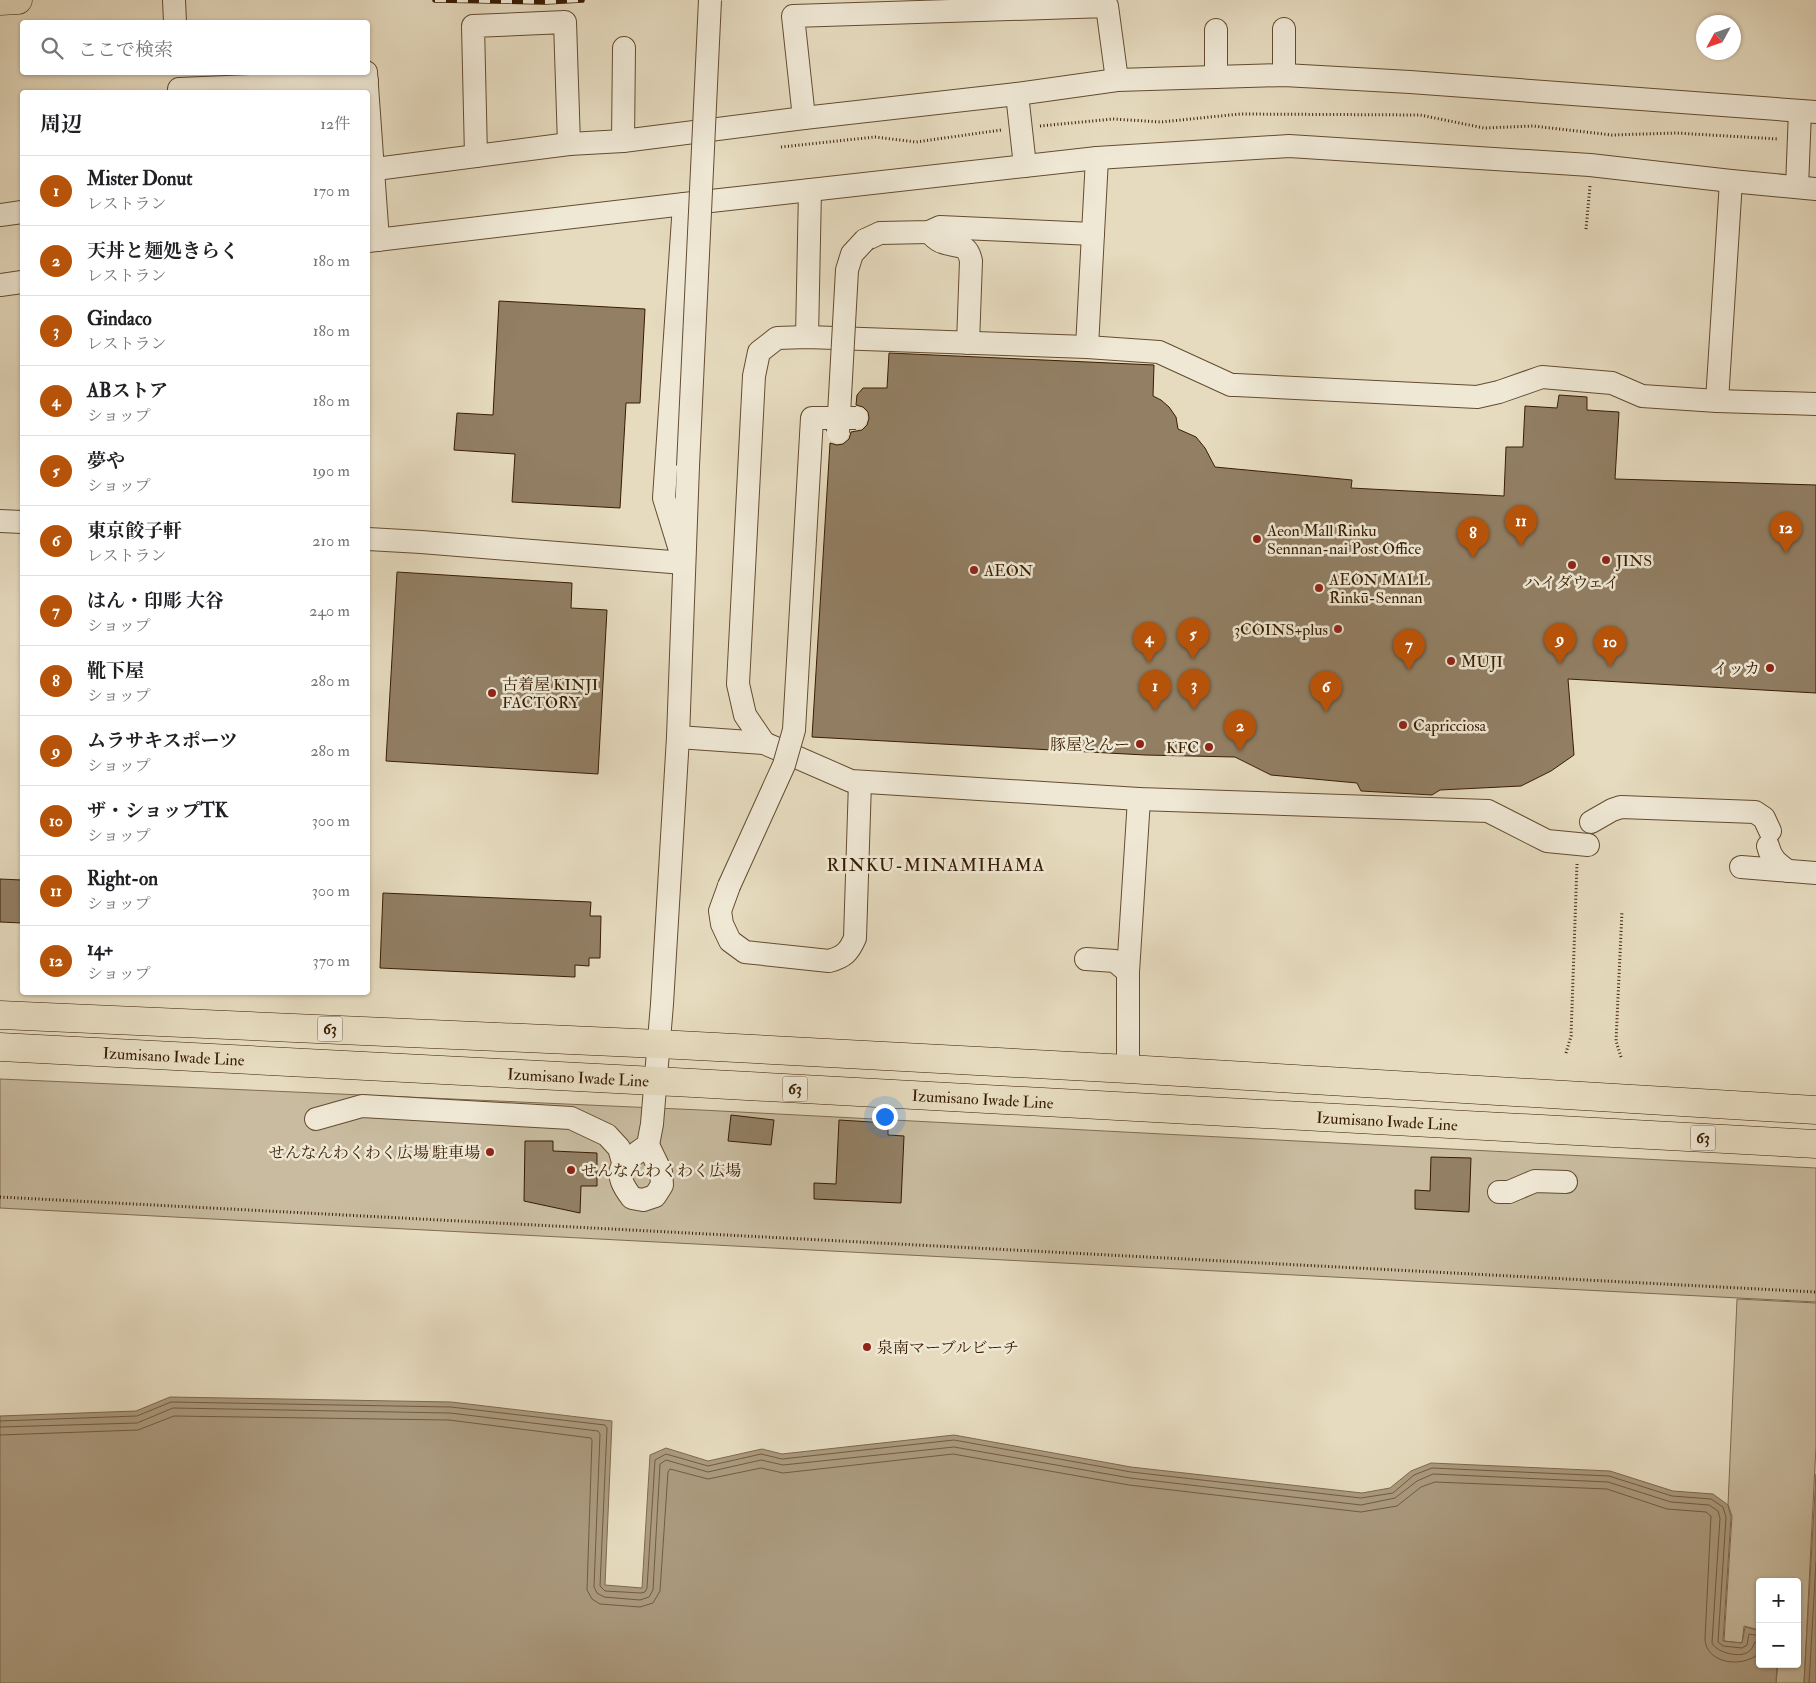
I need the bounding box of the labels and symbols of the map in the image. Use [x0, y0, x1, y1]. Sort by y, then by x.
north arrow [1696, 15, 1741, 60]
pin: 11 [1505, 505, 1537, 546]
pin: 12 [1770, 512, 1802, 553]
pin: 8 [1457, 517, 1489, 558]
place label: Aeon Mall Rinku Sennnan-nai Post Office [1266, 521, 1421, 559]
marker: Aeon Mall Rinku Sennnan-nai Post Office [1251, 533, 1263, 545]
place label: JINS [1615, 551, 1652, 572]
marker: JINS [1600, 554, 1612, 566]
marker: ハイダウェイ [1566, 559, 1578, 571]
place label: AEON [983, 561, 1033, 581]
marker: AEON [968, 564, 980, 576]
place label: AEON MALL Rinkū-Sennan [1328, 570, 1430, 608]
place label: ハイダウェイ [1524, 573, 1620, 593]
marker: AEON MALL Rinkū-Sennan [1313, 582, 1325, 594]
pin: 5 [1177, 618, 1209, 659]
place label: 3COINS+plus [1234, 620, 1328, 641]
pin: 4 [1133, 622, 1165, 663]
marker: 3COINS+plus [1332, 623, 1344, 635]
pin: 9 [1544, 623, 1576, 664]
pin: 10 [1594, 626, 1626, 667]
pin: 7 [1393, 629, 1425, 670]
place label: MUJI [1461, 652, 1503, 673]
marker: MUJI [1445, 655, 1457, 667]
place label: イッカ [1712, 659, 1760, 679]
marker: イッカ [1764, 662, 1776, 674]
pin: 3 [1178, 669, 1210, 710]
pin: 1 [1139, 670, 1171, 711]
pin: 6 [1310, 671, 1342, 712]
place label: 古着屋 KINJI FACTORY [502, 675, 598, 713]
marker: 古着屋 KINJI FACTORY [486, 687, 498, 699]
pin: 2 [1224, 710, 1256, 751]
place label: Capricciosa [1413, 716, 1487, 737]
marker: Capricciosa [1397, 719, 1409, 731]
place label: 豚屋とんー [1050, 735, 1130, 755]
marker: 豚屋とんー [1134, 738, 1146, 750]
place label: KFC [1166, 738, 1199, 758]
marker: KFC [1203, 741, 1215, 753]
district label: RINKU-MINAMIHAMA [827, 854, 1045, 877]
road number: 63 [318, 1016, 342, 1042]
street label: Izumisano Iwade Line [102, 1043, 245, 1071]
street label: Izumisano Iwade Line [507, 1064, 650, 1092]
road number: 63 [782, 1076, 808, 1102]
street label: Izumisano Iwade Line [911, 1086, 1054, 1114]
your location [872, 1104, 898, 1130]
street label: Izumisano Iwade Line [1316, 1108, 1459, 1136]
road number: 63 [1690, 1126, 1716, 1150]
place label: せんなんわくわく広場 駐車場 [269, 1143, 480, 1163]
marker: せんなんわくわく広場 駐車場 [484, 1146, 496, 1158]
place label: せんなんわくわく広場 [581, 1161, 741, 1181]
marker: せんなんわくわく広場 [565, 1164, 577, 1176]
place label: 泉南マーブルビーチ [877, 1338, 1019, 1358]
marker: 泉南マーブルビーチ [861, 1341, 873, 1353]

